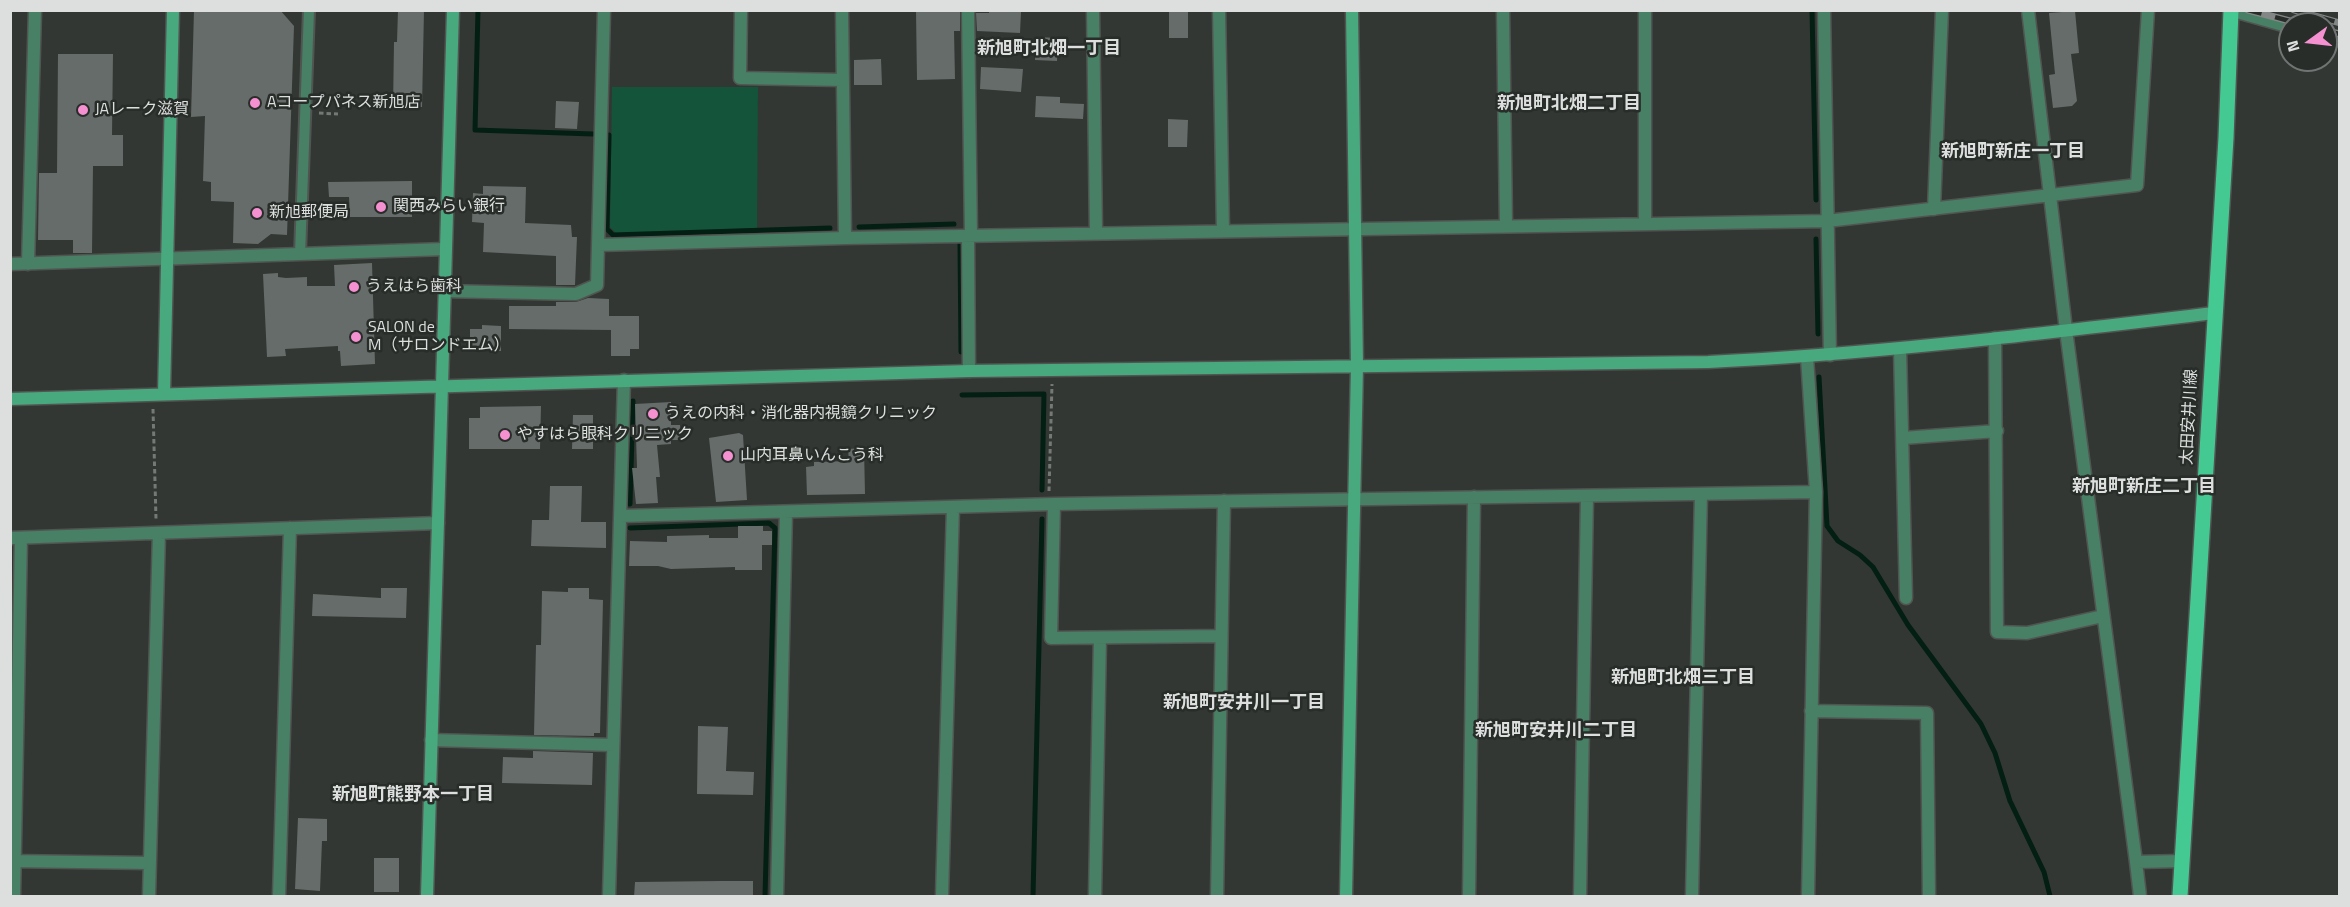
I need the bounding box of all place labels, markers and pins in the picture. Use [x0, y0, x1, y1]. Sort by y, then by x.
place label: Aコープパネス新旭店 [267, 93, 421, 113]
marker: Aコープパネス新旭店 [248, 96, 262, 110]
place label: JAレーク滋賀 [95, 100, 189, 120]
marker: JAレーク滋賀 [76, 103, 90, 117]
place label: 関西みらい銀行 [393, 197, 505, 217]
marker: 関西みらい銀行 [374, 200, 388, 214]
place label: 新旭郵便局 [269, 203, 349, 223]
marker: 新旭郵便局 [250, 206, 264, 220]
place label: うえはら歯科 [366, 277, 462, 297]
marker: うえはら歯科 [347, 280, 361, 294]
place label: SALON de M（サロンドエム） [368, 318, 509, 356]
marker: SALON de M（サロンドエム） [349, 330, 363, 344]
place label: うえの内科・消化器内視鏡クリニック [665, 404, 937, 424]
marker: うえの内科・消化器内視鏡クリニック [646, 407, 660, 421]
place label: やすはら眼科クリニック [517, 425, 693, 445]
marker: やすはら眼科クリニック [498, 428, 512, 442]
place label: 山内耳鼻いんこう科 [740, 446, 884, 466]
marker: 山内耳鼻いんこう科 [721, 449, 735, 463]

